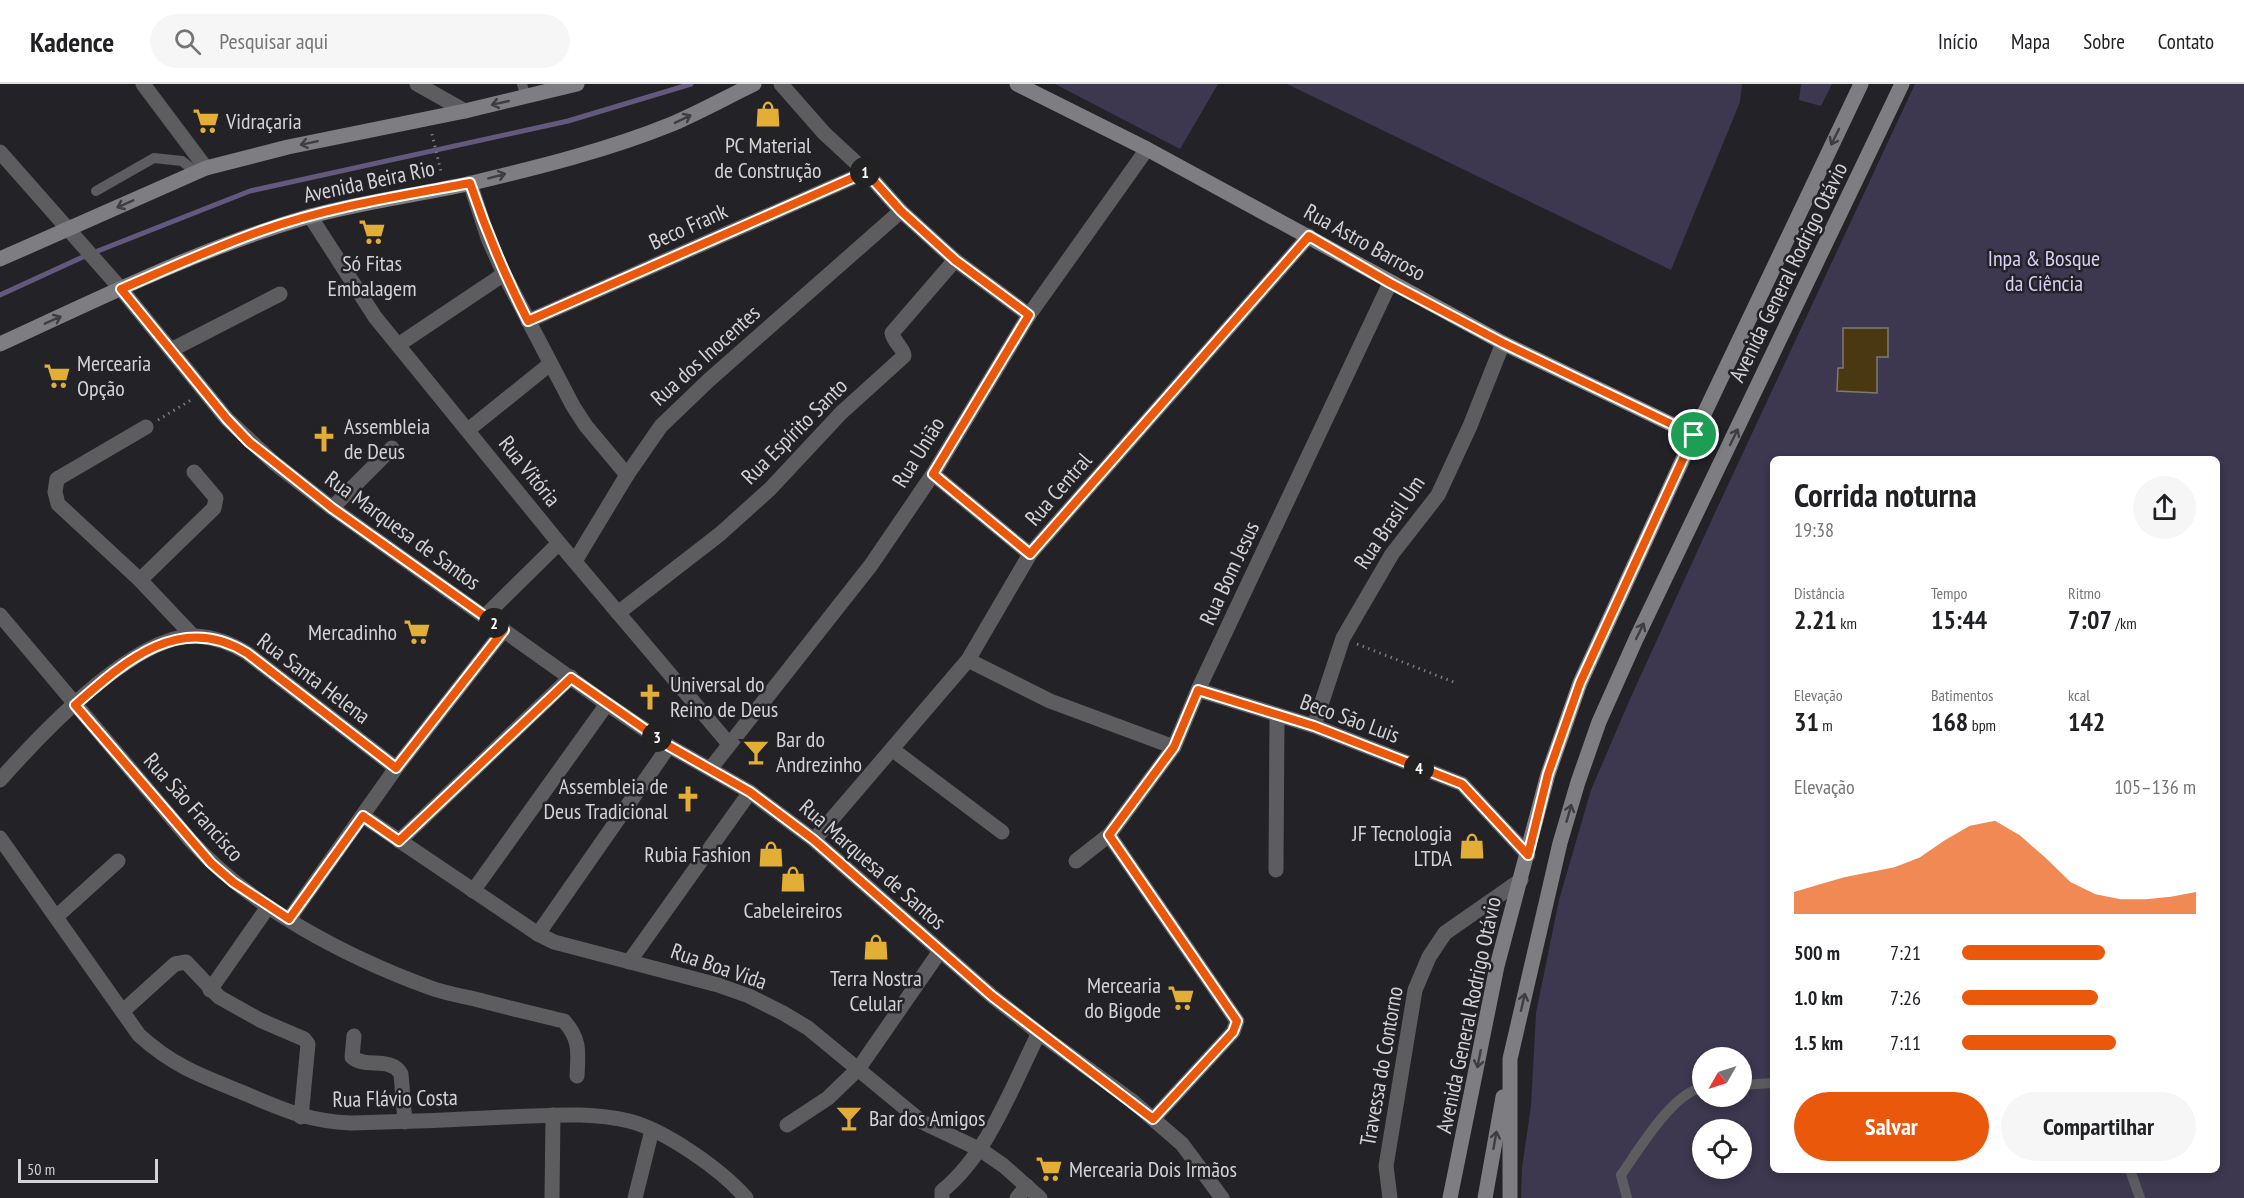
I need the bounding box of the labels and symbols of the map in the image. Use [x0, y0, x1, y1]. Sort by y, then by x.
one-way arrow [491, 97, 510, 109]
shop icon: PC Material de Construção [753, 99, 783, 129]
supermarket icon: Vidraçaria [191, 106, 221, 136]
place label: Vidraçaria [225, 107, 302, 135]
one-way arrow [673, 112, 691, 124]
one-way arrow [1829, 127, 1840, 145]
place label: PC Material de Construção [714, 131, 822, 184]
one-way arrow [300, 137, 319, 149]
street label: Avenida Beira Rio [301, 153, 437, 209]
pin: 1 [850, 157, 880, 187]
street label: Avenida General Rodrigo Otávio [1723, 158, 1853, 386]
one-way arrow [487, 170, 506, 182]
street label: Beco Frank [644, 196, 732, 256]
street label: Rua Astro Barroso [1299, 197, 1431, 287]
one-way arrow [116, 199, 134, 210]
supermarket icon: Só Fitas Embalagem [357, 217, 387, 247]
park label: Inpa & Bosque da Ciência [1988, 244, 2100, 297]
place label: Só Fitas Embalagem [328, 249, 416, 302]
street label: Rua dos Inocentes [645, 299, 765, 411]
one-way arrow [44, 313, 62, 325]
place label: Mercearia Opção [77, 349, 151, 402]
supermarket icon: Mercearia Opção [42, 361, 72, 391]
street label: Rua Espírito Santo [735, 372, 853, 490]
pin [1668, 409, 1719, 460]
place label: Assembleia de Deus [344, 412, 430, 465]
street label: Rua União [886, 412, 950, 492]
church icon: Assembleia de Deus [309, 424, 339, 454]
one-way arrow [1729, 428, 1741, 446]
street label: Rua Vitória [493, 430, 567, 512]
street label: Rua Central [1019, 446, 1098, 531]
street label: Rua Marquesa de Santos [320, 464, 486, 596]
street label: Rua Brasil Um [1348, 470, 1430, 574]
street label: Rua Bom Jesus [1193, 517, 1265, 629]
pin: 2 [479, 608, 509, 638]
supermarket icon: Mercadinho [402, 617, 432, 647]
place label: Mercadinho [308, 618, 397, 646]
one-way arrow [1634, 623, 1646, 641]
street label: Rua Santa Helena [252, 626, 376, 730]
place label: Universal do Reino de Deus [670, 670, 778, 723]
church icon: Universal do Reino de Deus [635, 682, 665, 712]
street label: Beco São Luis [1296, 687, 1404, 749]
pin: 3 [642, 722, 672, 752]
place label: Bar do Andrezinho [776, 725, 862, 778]
bar icon: Bar do Andrezinho [741, 737, 771, 767]
street label: Rua São Francisco [138, 747, 250, 867]
pin: 4 [1404, 753, 1434, 783]
place label: Assembleia de Deus Tradicional [544, 772, 669, 825]
church icon: Assembleia de Deus Tradicional [673, 784, 703, 814]
street label: Rua Marquesa de Santos [794, 793, 952, 935]
one-way arrow [1564, 803, 1575, 822]
place label: JF Tecnologia LTDA [1351, 819, 1453, 872]
shop icon: JF Tecnologia LTDA [1457, 831, 1487, 861]
shop icon: Rubia Fashion [756, 839, 786, 869]
place label: Rubia Fashion [644, 840, 751, 868]
shop icon: Cabeleireiros [778, 864, 808, 894]
street label: Avenida General Rodrigo Otávio [1429, 894, 1507, 1136]
place label: Cabeleireiros [743, 896, 843, 924]
shop icon: Terra Nostra Celular [861, 932, 891, 962]
street label: Rua Boa Vida [667, 937, 771, 995]
place label: Terra Nostra Celular [830, 964, 922, 1017]
place label: Mercearia do Bigode [1085, 971, 1161, 1024]
supermarket icon: Mercearia do Bigode [1166, 983, 1196, 1013]
street label: Travessa do Contorno [1353, 984, 1409, 1148]
one-way arrow [1518, 993, 1530, 1012]
north arrow [1692, 1047, 1752, 1107]
one-way arrow [1473, 1049, 1484, 1069]
street label: Rua Flávio Costa [332, 1083, 458, 1113]
bar icon: Bar dos Amigos [834, 1103, 864, 1133]
place label: Bar dos Amigos [869, 1104, 985, 1132]
one-way arrow [1490, 1131, 1501, 1151]
supermarket icon: Mercearia Dois Irmãos [1034, 1154, 1064, 1184]
place label: Mercearia Dois Irmãos [1069, 1155, 1237, 1183]
scale bar [18, 1156, 158, 1184]

